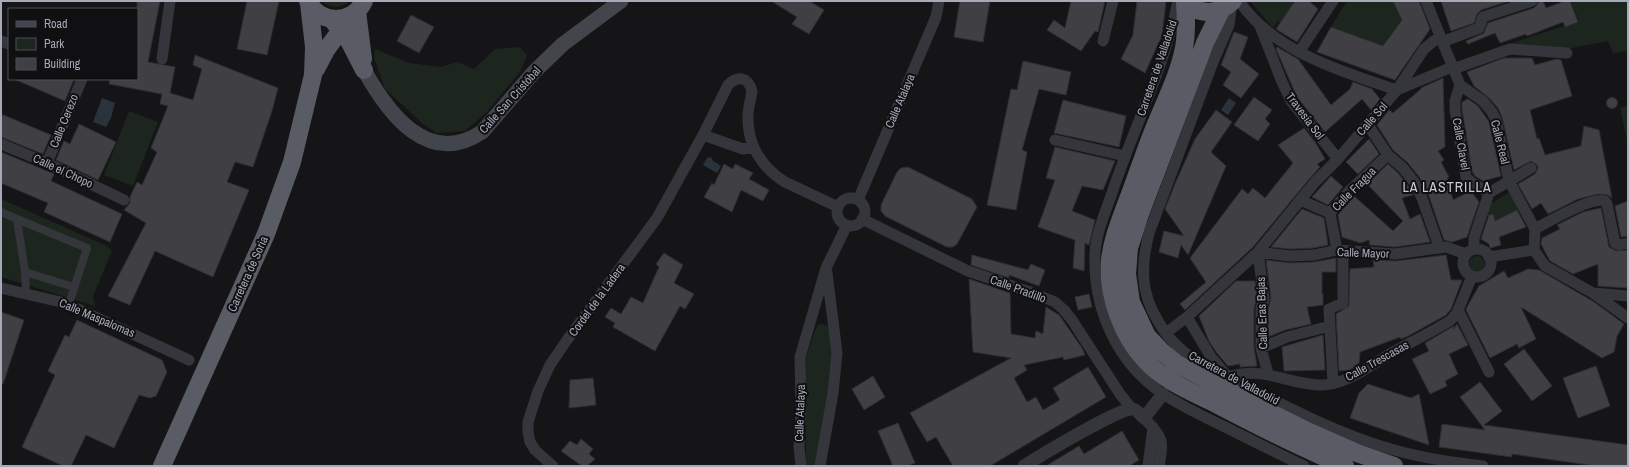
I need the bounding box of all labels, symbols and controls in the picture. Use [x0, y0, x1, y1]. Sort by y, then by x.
legend [8, 8, 138, 80]
text: Road [44, 16, 68, 32]
street label: Carretera de Valladolid [1133, 18, 1181, 118]
text: Park [44, 36, 64, 52]
text: Building [44, 56, 81, 72]
street label: Calle San Cristóbal [476, 63, 544, 137]
street label: Calle Atalaya [881, 71, 919, 131]
street label: Travesía Sol [1282, 89, 1328, 143]
street label: Calle Cerezo [46, 92, 82, 150]
street label: Calle Sol [1353, 99, 1391, 139]
street label: Calle Clavel [1449, 117, 1473, 171]
street label: Calle Real [1487, 118, 1513, 166]
street label: Calle el Chopo [30, 150, 96, 192]
street label: Calle Fragua [1328, 163, 1380, 215]
district label: LA LASTRILLA [1402, 178, 1492, 196]
street label: Carretera de Soria [224, 233, 272, 314]
street label: Calle Mayor [1336, 244, 1390, 262]
street label: Cordel de la Ladera [565, 260, 629, 340]
street label: Calle Pradillo [988, 271, 1048, 307]
street label: Calle Eras Bajas [1253, 276, 1271, 350]
street label: Calle Maspalomas [57, 295, 137, 341]
street label: Calle Trescasas [1343, 337, 1412, 385]
street label: Carretera de Valladolid [1186, 347, 1282, 409]
street label: Calle Atalaya [791, 383, 809, 442]

